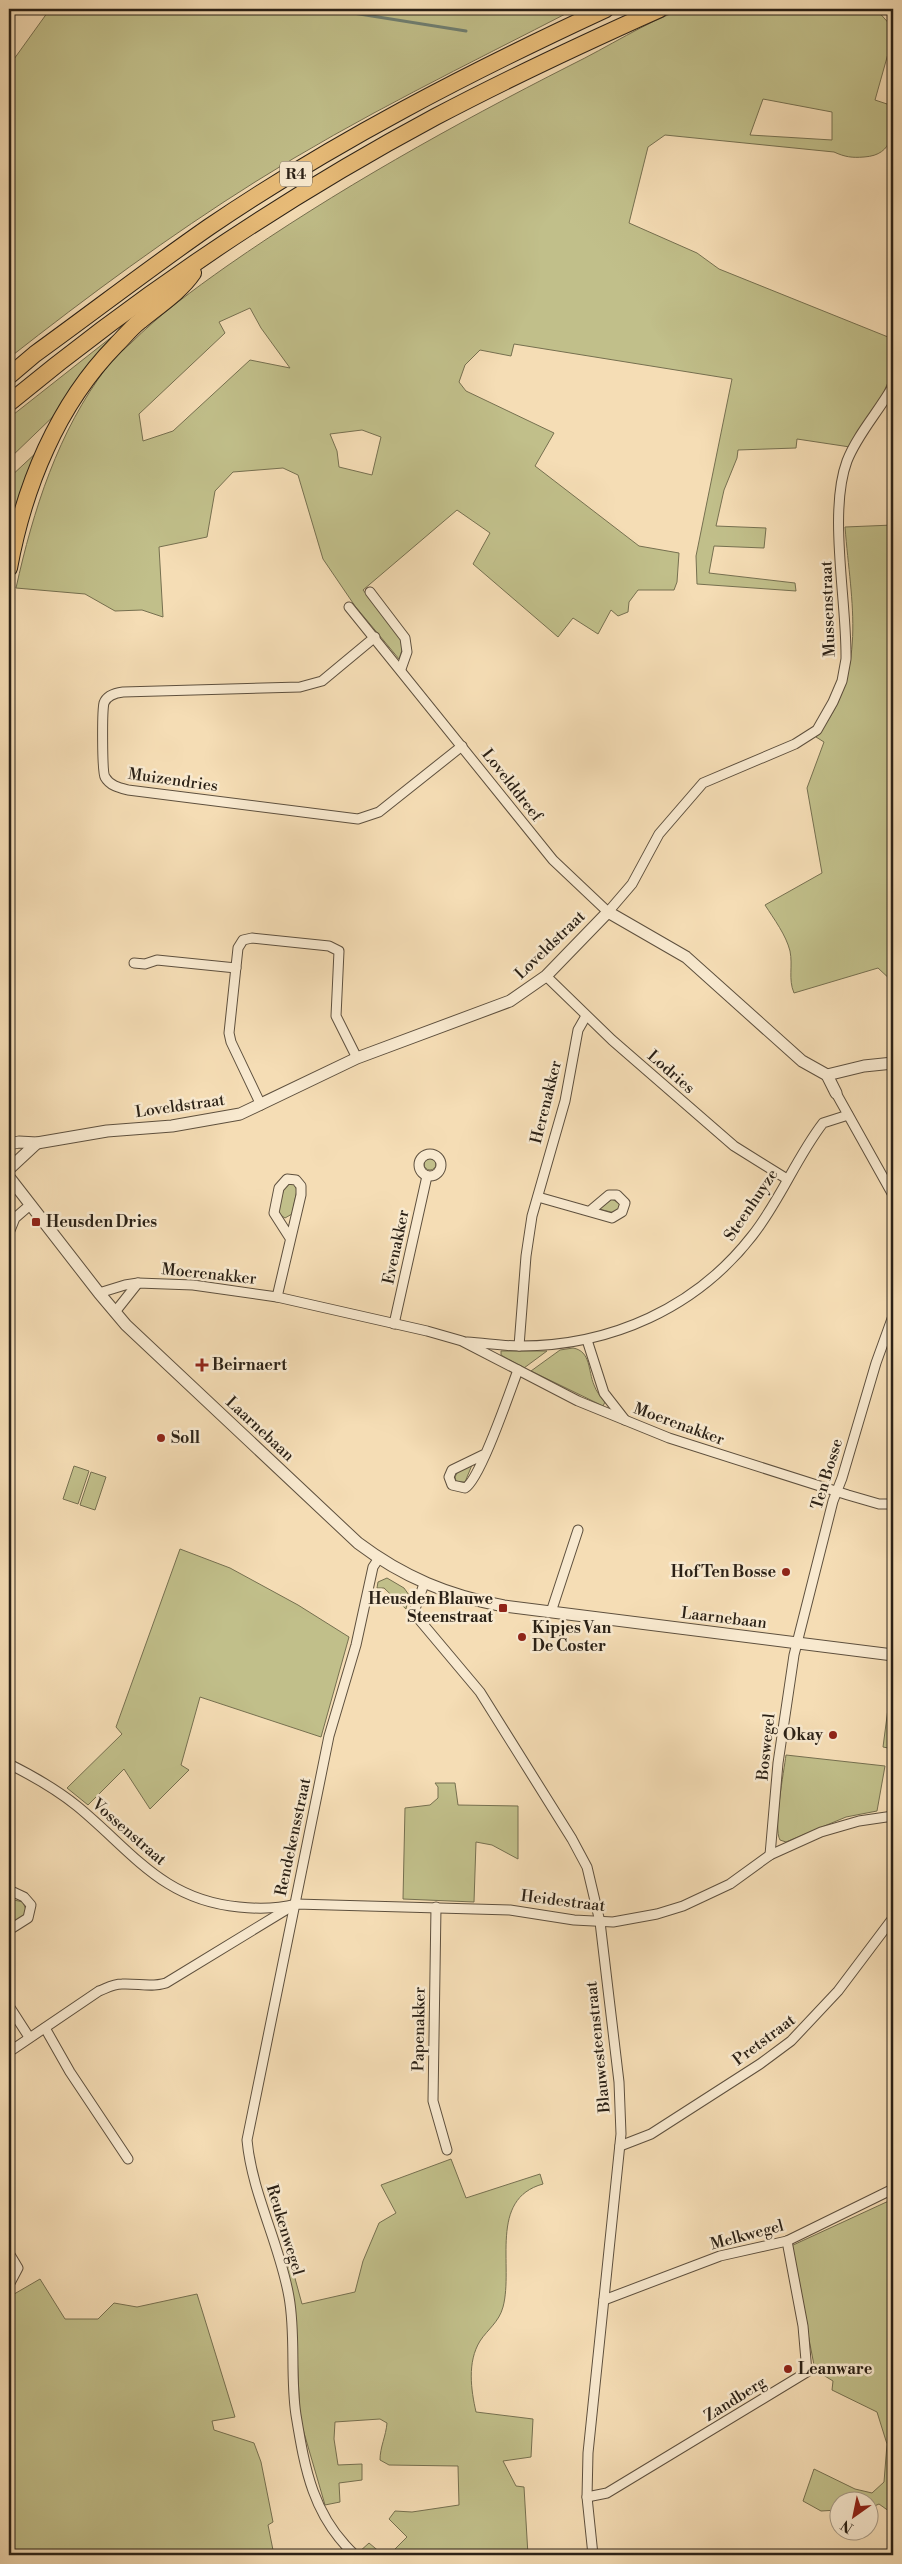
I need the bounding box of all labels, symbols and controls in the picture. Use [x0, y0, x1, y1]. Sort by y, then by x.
road number: R4 [280, 162, 312, 186]
street label: Mussenstraat [816, 560, 840, 658]
street label: Lovelddreef [477, 745, 547, 826]
street label: Muizendries [127, 764, 219, 796]
street label: Loveldstraat [511, 906, 590, 984]
street label: Lodries [643, 1046, 699, 1098]
street label: Herenakker [526, 1058, 566, 1146]
street label: Loveldstraat [134, 1090, 226, 1122]
street label: Steenhuyze [720, 1165, 782, 1245]
street label: Evenakker [378, 1208, 414, 1286]
place label: Heusden Dries [46, 1212, 157, 1232]
marker: Heusden Dries [30, 1216, 42, 1228]
street label: Moerenakker [161, 1259, 258, 1289]
place label: Beirnaert [212, 1355, 287, 1375]
marker: Beirnaert [196, 1359, 208, 1371]
street label: Laarnebaan [222, 1392, 299, 1466]
street label: Moerenakker [631, 1398, 727, 1450]
place label: Soll [171, 1428, 201, 1448]
marker: Soll [155, 1432, 167, 1444]
street label: Ten Bosse [807, 1436, 847, 1512]
place label: Hof Ten Bosse [671, 1562, 776, 1582]
marker: Hof Ten Bosse [780, 1566, 792, 1578]
place label: Heusden Blauwe Steenstraat [368, 1589, 493, 1627]
marker: Heusden Blauwe Steenstraat [497, 1602, 509, 1614]
street label: Laarnebaan [680, 1603, 769, 1633]
place label: Kipjes Van De Coster [532, 1618, 611, 1656]
marker: Kipjes Van De Coster [516, 1631, 528, 1643]
street label: Boswegel [752, 1712, 779, 1783]
place label: Okay [783, 1725, 824, 1745]
marker: Okay [827, 1729, 839, 1741]
street label: Rendekensstraat [271, 1776, 315, 1898]
street label: Vossenstraat [87, 1794, 171, 1870]
street label: Heidestraat [520, 1886, 607, 1916]
street label: Blauwesteenstraat [581, 1980, 615, 2115]
street label: Papenakker [408, 1986, 430, 2072]
street label: Pretstraat [729, 2010, 799, 2070]
street label: Reukenwegel [262, 2182, 308, 2278]
street label: Melkwegel [708, 2216, 786, 2254]
place label: Leanware [798, 2359, 873, 2379]
marker: Leanware [782, 2363, 794, 2375]
street label: Zandberg [700, 2372, 770, 2426]
north arrow [830, 2492, 880, 2542]
text: N [838, 2515, 857, 2537]

